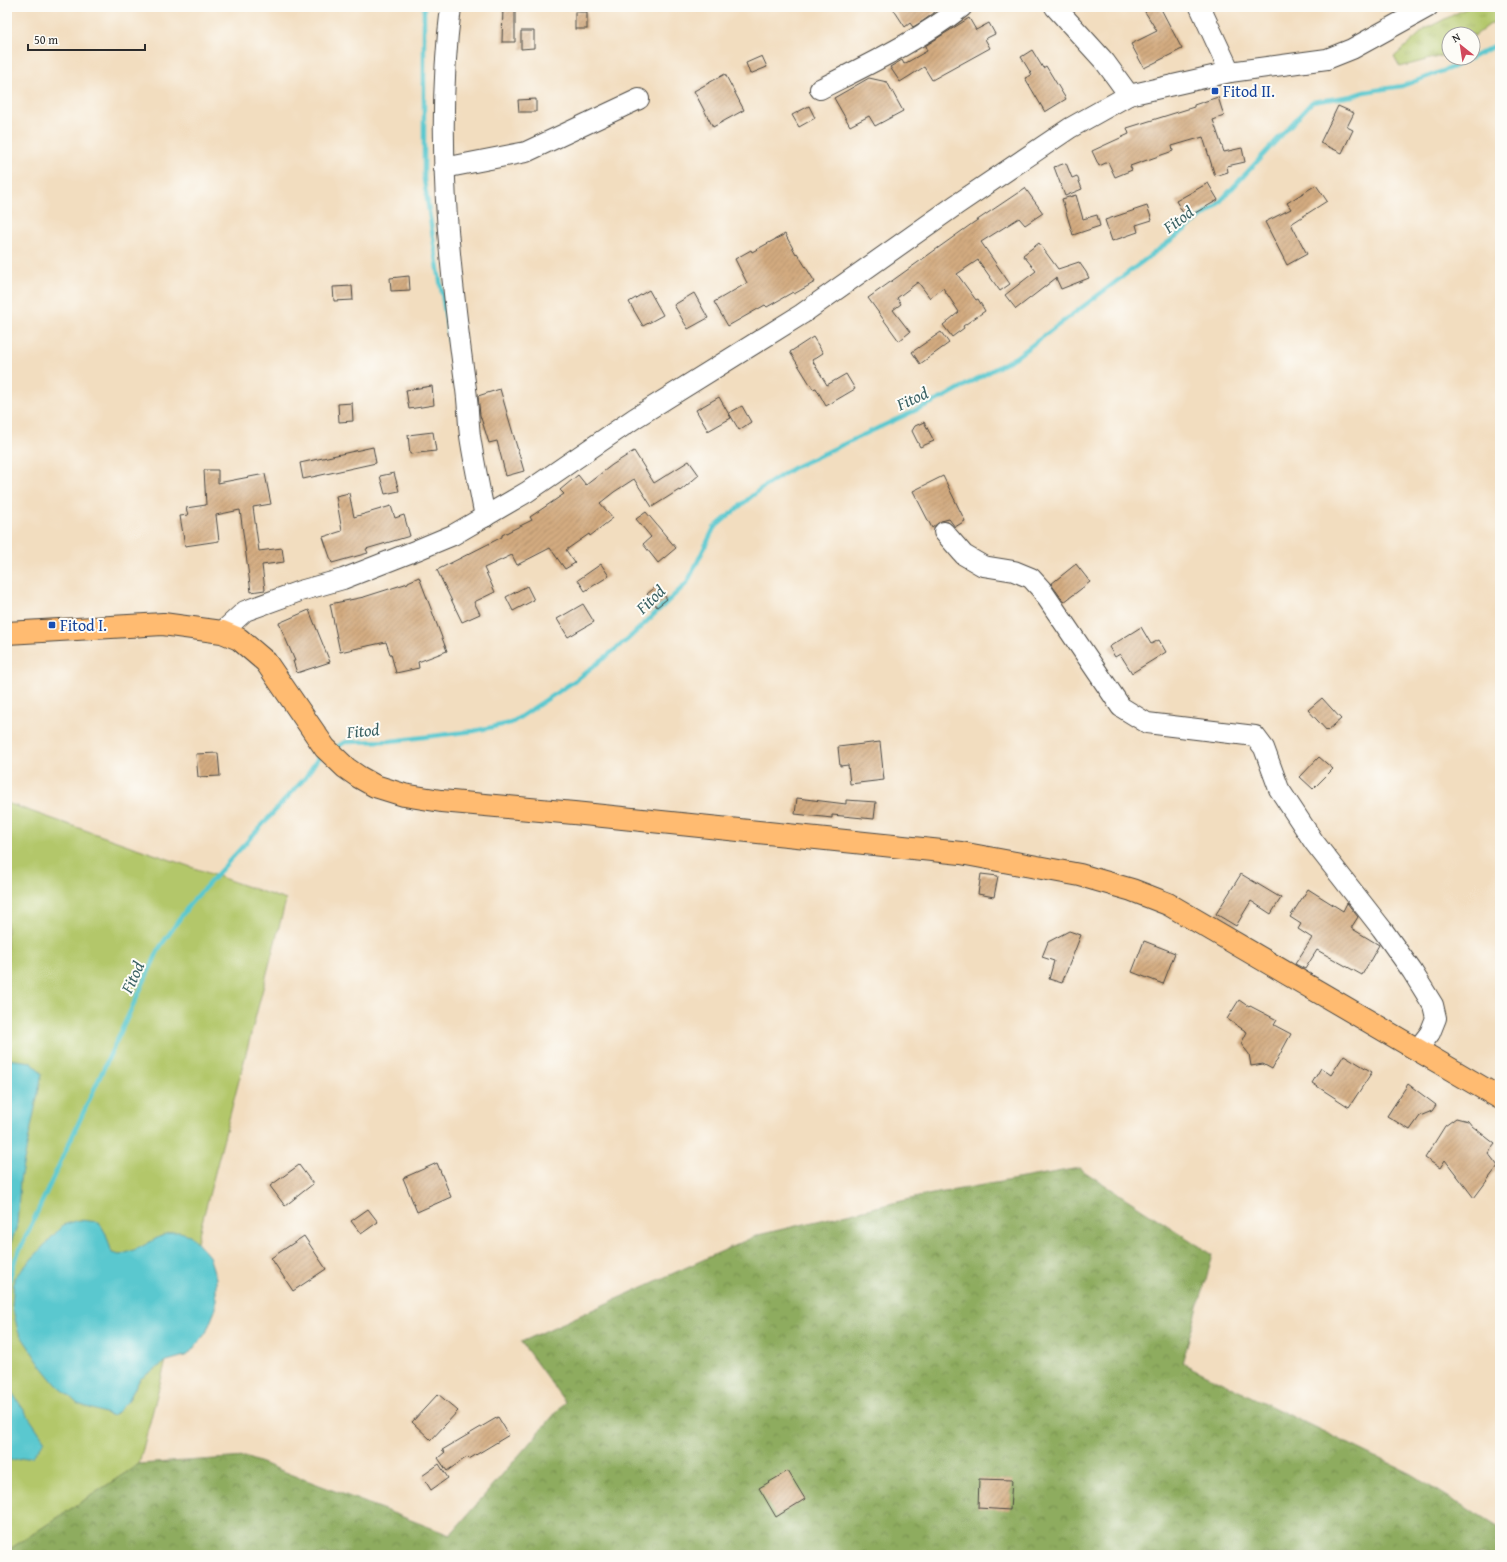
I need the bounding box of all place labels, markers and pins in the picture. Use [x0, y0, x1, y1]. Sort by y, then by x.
place label: Fitod II. [1223, 79, 1275, 103]
marker: Fitod II. [1210, 86, 1220, 96]
place label: Fitod I. [60, 613, 107, 637]
marker: Fitod I. [47, 620, 57, 630]

